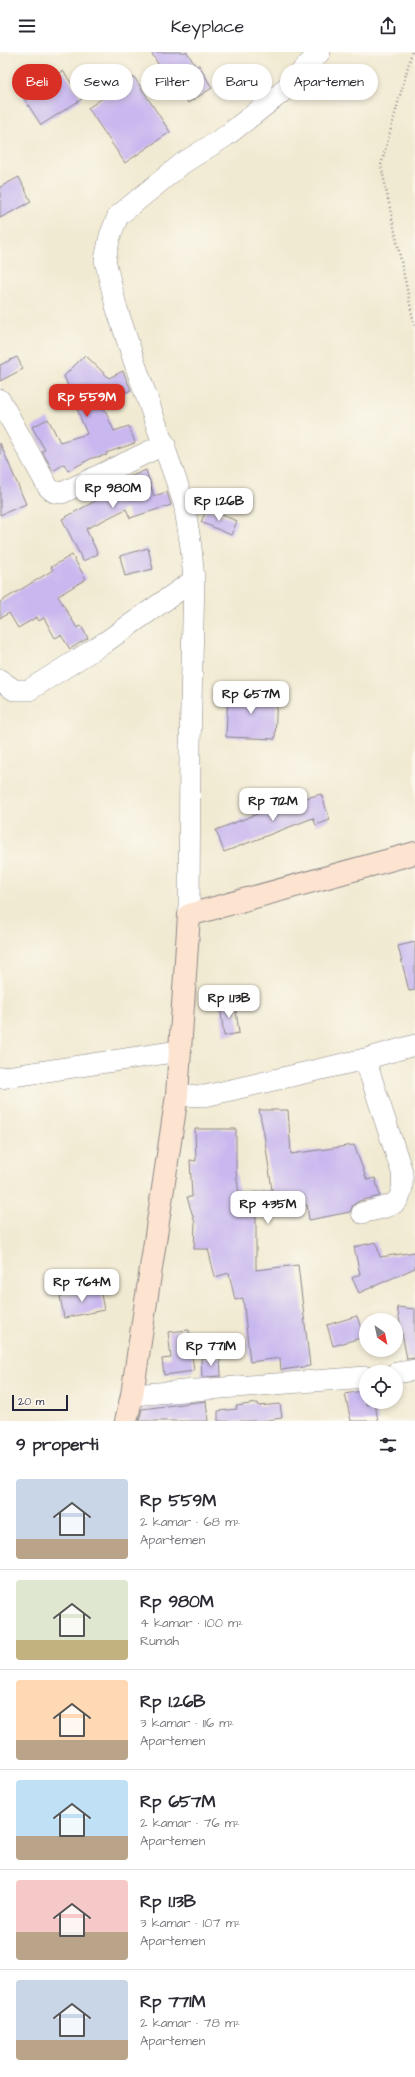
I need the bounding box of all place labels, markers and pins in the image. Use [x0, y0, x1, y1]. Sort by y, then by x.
pin: Rp 559M [50, 384, 124, 418]
pin: Rp 980M [76, 475, 150, 509]
pin: Rp 1.26B [178, 488, 260, 522]
pin: Rp 657M [214, 681, 288, 715]
pin: Rp 712M [236, 788, 310, 822]
pin: Rp 1.13B [188, 985, 270, 1019]
pin: Rp 435M [231, 1191, 305, 1225]
pin: Rp 764M [45, 1269, 119, 1303]
pin: Rp 771M [174, 1333, 248, 1367]

